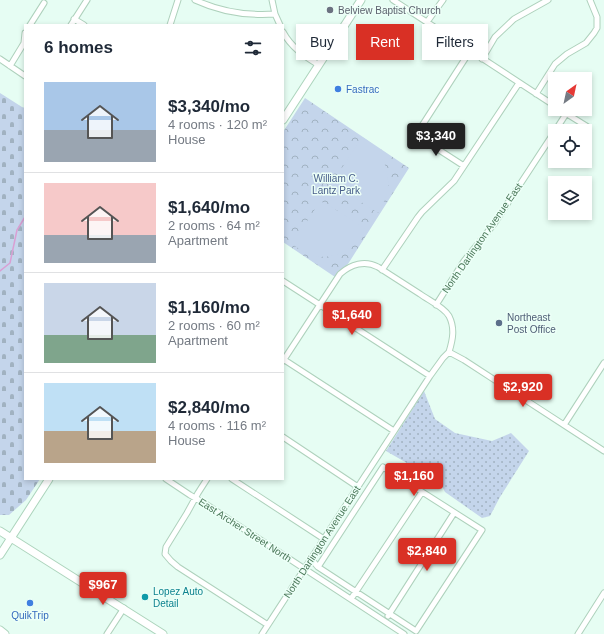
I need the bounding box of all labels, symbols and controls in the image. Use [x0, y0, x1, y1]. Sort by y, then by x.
marker: Belview Baptist Church [325, 5, 335, 15]
place label: Belview Baptist Church [338, 5, 441, 16]
chip: Buy [296, 24, 348, 60]
chip: Rent [356, 24, 414, 60]
chip: Filters [422, 24, 488, 60]
icon: filters [242, 37, 264, 59]
text: 6 homes [44, 38, 113, 57]
north arrow [548, 72, 592, 116]
map controls [548, 72, 592, 220]
marker: Fastrac [333, 84, 343, 94]
place label: Fastrac [346, 84, 379, 95]
text: $3,340/mo [168, 97, 250, 116]
icon: home [76, 98, 124, 146]
text: 4 rooms · 120 m² [168, 117, 267, 132]
pin: $3,340 [403, 123, 469, 157]
button: locate [548, 124, 592, 168]
text: $3,340 [416, 128, 456, 143]
text: House [168, 132, 206, 147]
park label: William C. Lantz Park [312, 173, 361, 196]
button: layers [548, 176, 592, 220]
street label: North Darlington Avenue East [440, 181, 524, 295]
text: $1,640/mo [168, 198, 250, 217]
icon: home [76, 199, 124, 247]
text: 2 rooms · 64 m² [168, 218, 260, 233]
text: Apartment [168, 233, 228, 248]
text: $1,160/mo [168, 298, 250, 317]
icon: home [76, 299, 124, 347]
pin: $1,640 [319, 302, 385, 336]
text: $1,640 [332, 307, 372, 322]
place label: Northeast Post Office [507, 312, 556, 335]
text: 2 rooms · 60 m² [168, 318, 260, 333]
marker: Northeast Post Office [494, 318, 504, 328]
text: Apartment [168, 333, 228, 348]
pin: $2,920 [490, 374, 556, 408]
text: $2,920 [503, 379, 543, 394]
text: $2,840/mo [168, 398, 250, 417]
icon: home [76, 399, 124, 447]
text: 4 rooms · 116 m² [168, 418, 266, 433]
text: House [168, 433, 206, 448]
pin: $1,160 [381, 463, 447, 497]
text: $1,160 [394, 468, 434, 483]
street label: North Darlington Avenue East [282, 484, 363, 600]
street label: East Archer Street North [197, 496, 293, 564]
pin: $2,840 [394, 538, 460, 572]
text: $2,840 [407, 543, 447, 558]
pin: $967 [79, 572, 127, 606]
text: $967 [89, 577, 117, 592]
place label: Lopez Auto Detail [153, 586, 203, 609]
marker: Lopez Auto Detail [140, 592, 150, 602]
marker: QuikTrip [25, 598, 35, 608]
place label: QuikTrip [11, 610, 49, 621]

